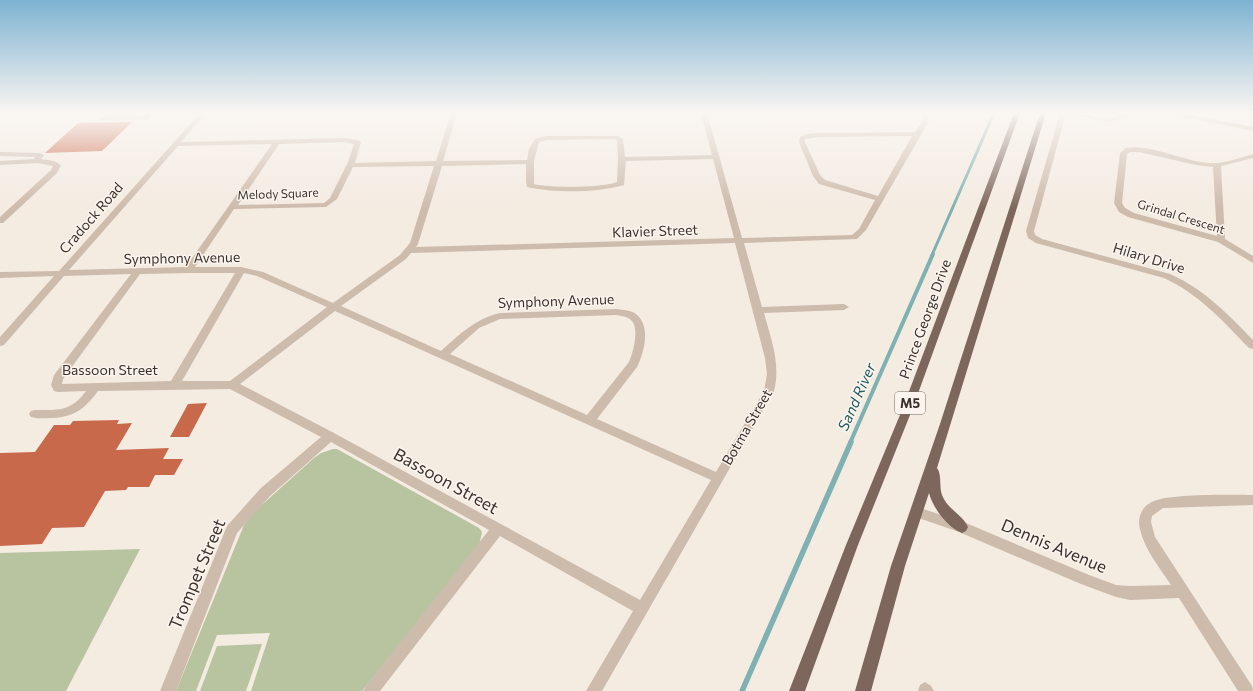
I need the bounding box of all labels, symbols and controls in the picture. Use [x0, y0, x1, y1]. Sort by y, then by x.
street label: Cradock Road [55, 179, 126, 257]
street label: Melody Square [237, 185, 319, 201]
street label: Grindal Crescent [1136, 196, 1227, 236]
street label: Klavier Street [612, 220, 699, 240]
street label: Hilary Drive [1111, 239, 1187, 277]
street label: Symphony Avenue [124, 248, 240, 267]
street label: Prince George Drive [895, 257, 954, 381]
street label: Symphony Avenue [497, 290, 614, 311]
water label: Sand River [833, 359, 879, 433]
street label: Bassoon Street [62, 361, 158, 378]
street label: Botma Street [718, 386, 775, 468]
road number: M5 [895, 392, 925, 414]
street label: Bassoon Street [390, 443, 502, 518]
street label: Dennis Avenue [998, 514, 1110, 577]
street label: Trompet Street [164, 515, 229, 632]

